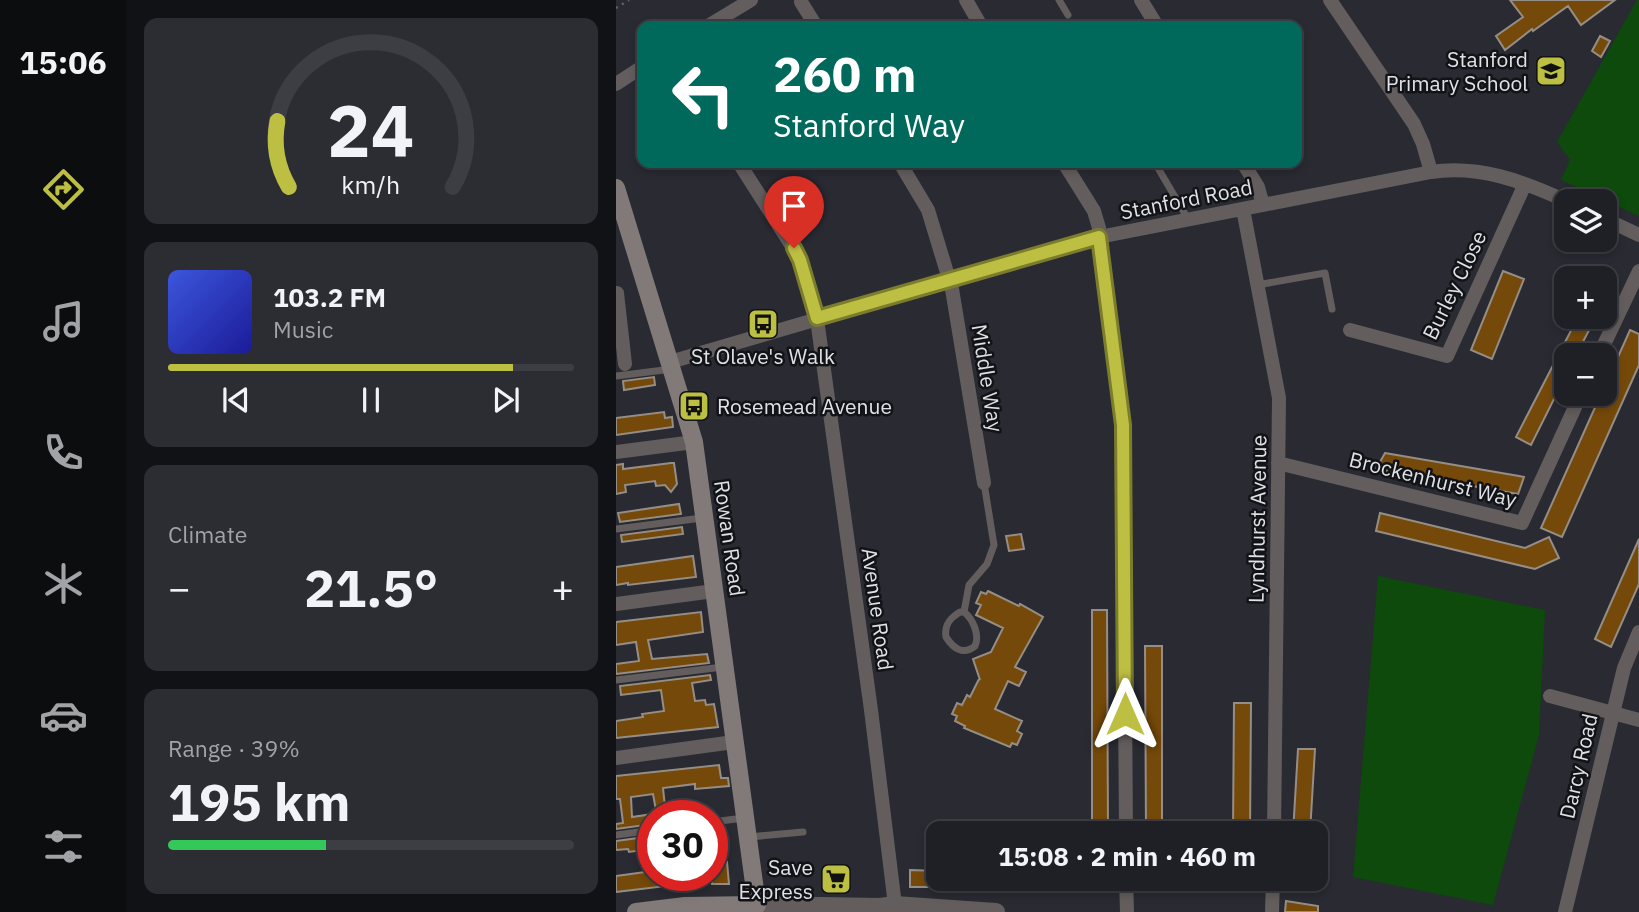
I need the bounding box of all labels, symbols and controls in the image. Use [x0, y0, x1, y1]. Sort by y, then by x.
text: 15:06 [19, 41, 107, 83]
text: 260 m [773, 42, 917, 105]
place label: Stanford Primary School [1386, 45, 1528, 97]
icon: left [658, 49, 749, 140]
school or university icon: Stanford Primary School [1534, 54, 1568, 88]
text: 24 [327, 82, 415, 177]
text: Stanford Way [773, 104, 965, 146]
icon: directions [39, 165, 88, 214]
text: km/h [342, 168, 400, 201]
street label: Stanford Road [1117, 172, 1255, 226]
pin [764, 176, 824, 248]
icon: arrive [775, 187, 813, 225]
map controls [1554, 189, 1617, 406]
button: layers [1554, 189, 1617, 252]
street label: Burley Close [1416, 226, 1492, 344]
button: + [1554, 266, 1617, 329]
text: 103.2 FM [273, 280, 386, 314]
icon: music [39, 297, 88, 346]
bus stop icon: St Olave's Walk [746, 307, 780, 341]
text: Music [273, 314, 333, 344]
street label: Middle Way [966, 322, 1010, 435]
place label: St Olave's Walk [691, 342, 835, 370]
button: − [1554, 343, 1617, 406]
icon: previous [217, 381, 255, 419]
icon: pause [352, 381, 390, 419]
icon: next [487, 381, 525, 419]
bus stop icon: Rosemead Avenue [677, 389, 711, 423]
place label: Rosemead Avenue [717, 392, 892, 420]
icon: phone [39, 428, 88, 477]
street label: Lyndhurst Avenue [1242, 435, 1272, 603]
street label: Brockenhurst Way [1346, 445, 1520, 513]
street label: Rowan Road [708, 478, 752, 598]
text: Climate [168, 519, 247, 549]
street label: Avenue Road [856, 546, 900, 672]
text: 21.5° [304, 554, 438, 621]
icon: climate [39, 559, 88, 608]
text: − [168, 563, 191, 612]
text: + [551, 563, 574, 612]
position arrow [1088, 677, 1162, 751]
icon: car [39, 691, 88, 740]
street label: Darcy Road [1552, 711, 1604, 821]
text: Range · 39% [168, 733, 300, 763]
text: 195 km [168, 768, 350, 835]
speed limit sign: 30 [637, 800, 728, 891]
icon: filters [39, 822, 88, 871]
text: 15:08 · 2 min · 460 m [998, 839, 1256, 873]
place label: Save Express [738, 853, 813, 905]
supermarket icon: Save Express [819, 862, 853, 896]

